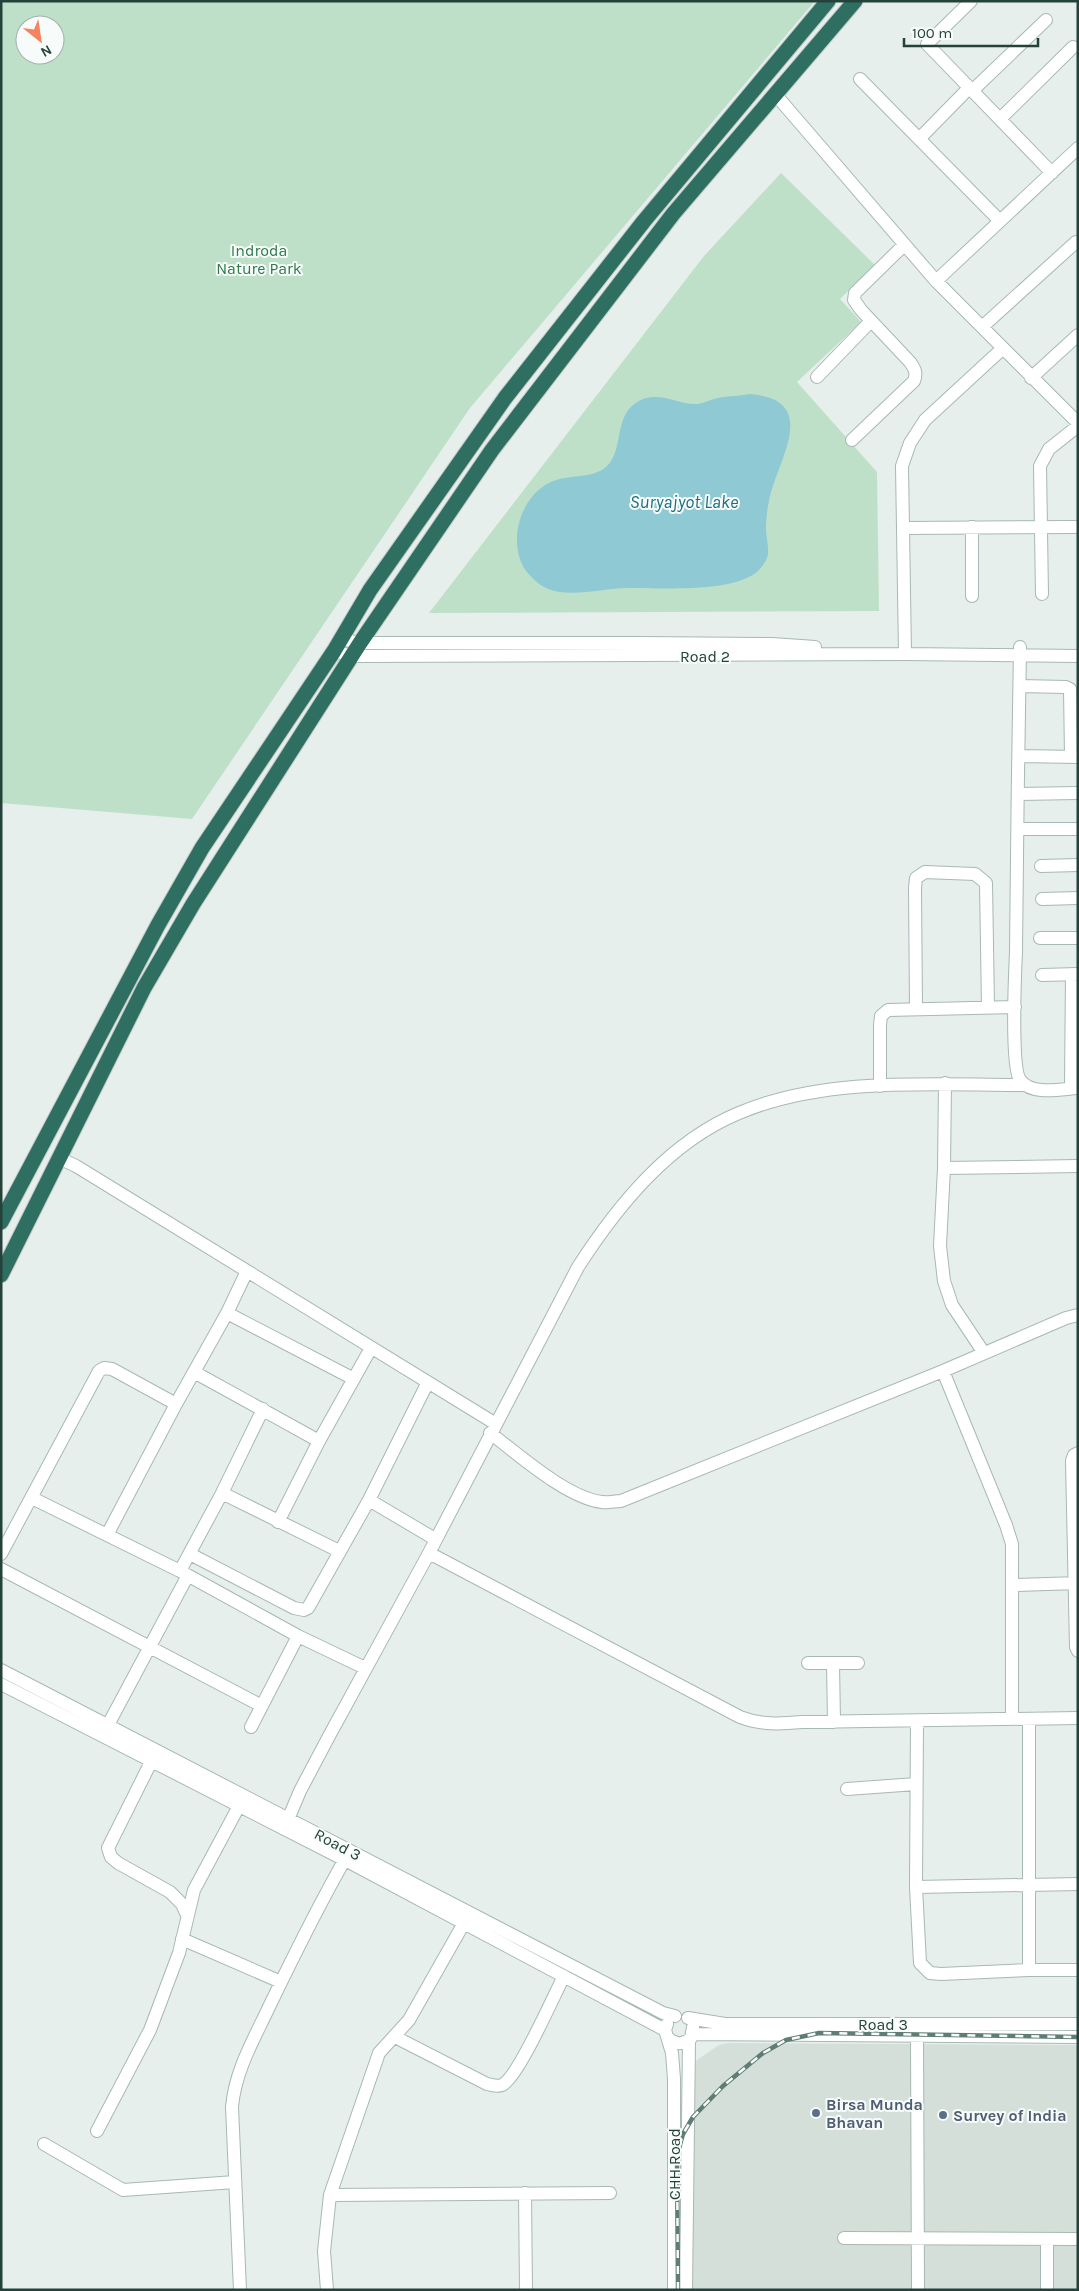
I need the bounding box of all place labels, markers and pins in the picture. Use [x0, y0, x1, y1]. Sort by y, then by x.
place label: Birsa Munda Bhavan [826, 2095, 923, 2132]
place label: Survey of India [953, 2106, 1067, 2125]
marker: Birsa Munda Bhavan [810, 2107, 822, 2119]
marker: Survey of India [937, 2109, 949, 2121]

